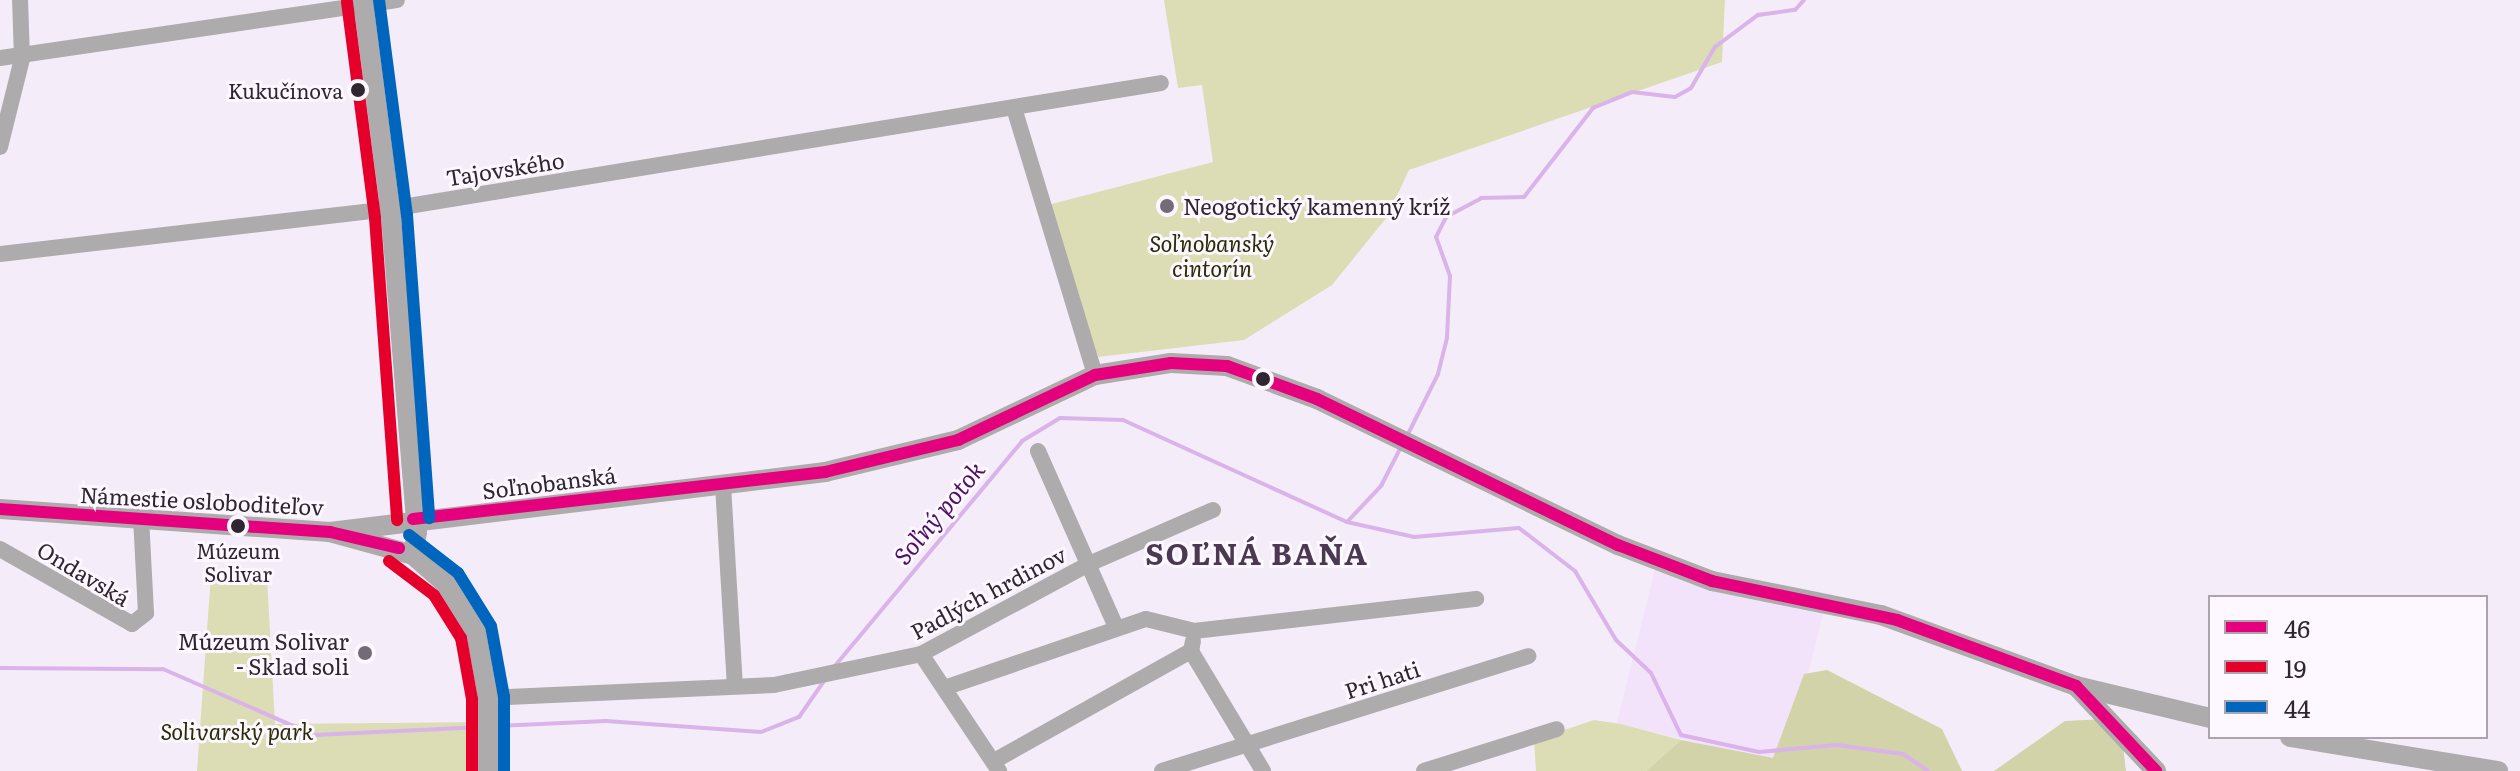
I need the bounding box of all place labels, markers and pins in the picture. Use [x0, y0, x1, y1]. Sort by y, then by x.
place label: Kukučínova [228, 78, 343, 102]
marker: Kukučínova [350, 82, 366, 98]
place label: Neogotický kamenný kríž [1183, 193, 1450, 219]
marker: Neogotický kamenný kríž [1158, 197, 1176, 215]
unlabelled marker [1255, 371, 1271, 387]
marker: Múzeum Solivar [230, 518, 246, 534]
place label: Múzeum Solivar [196, 538, 280, 585]
place label: Múzeum Solivar - Sklad soli [178, 627, 349, 678]
marker: Múzeum Solivar - Sklad soli [356, 644, 374, 662]

